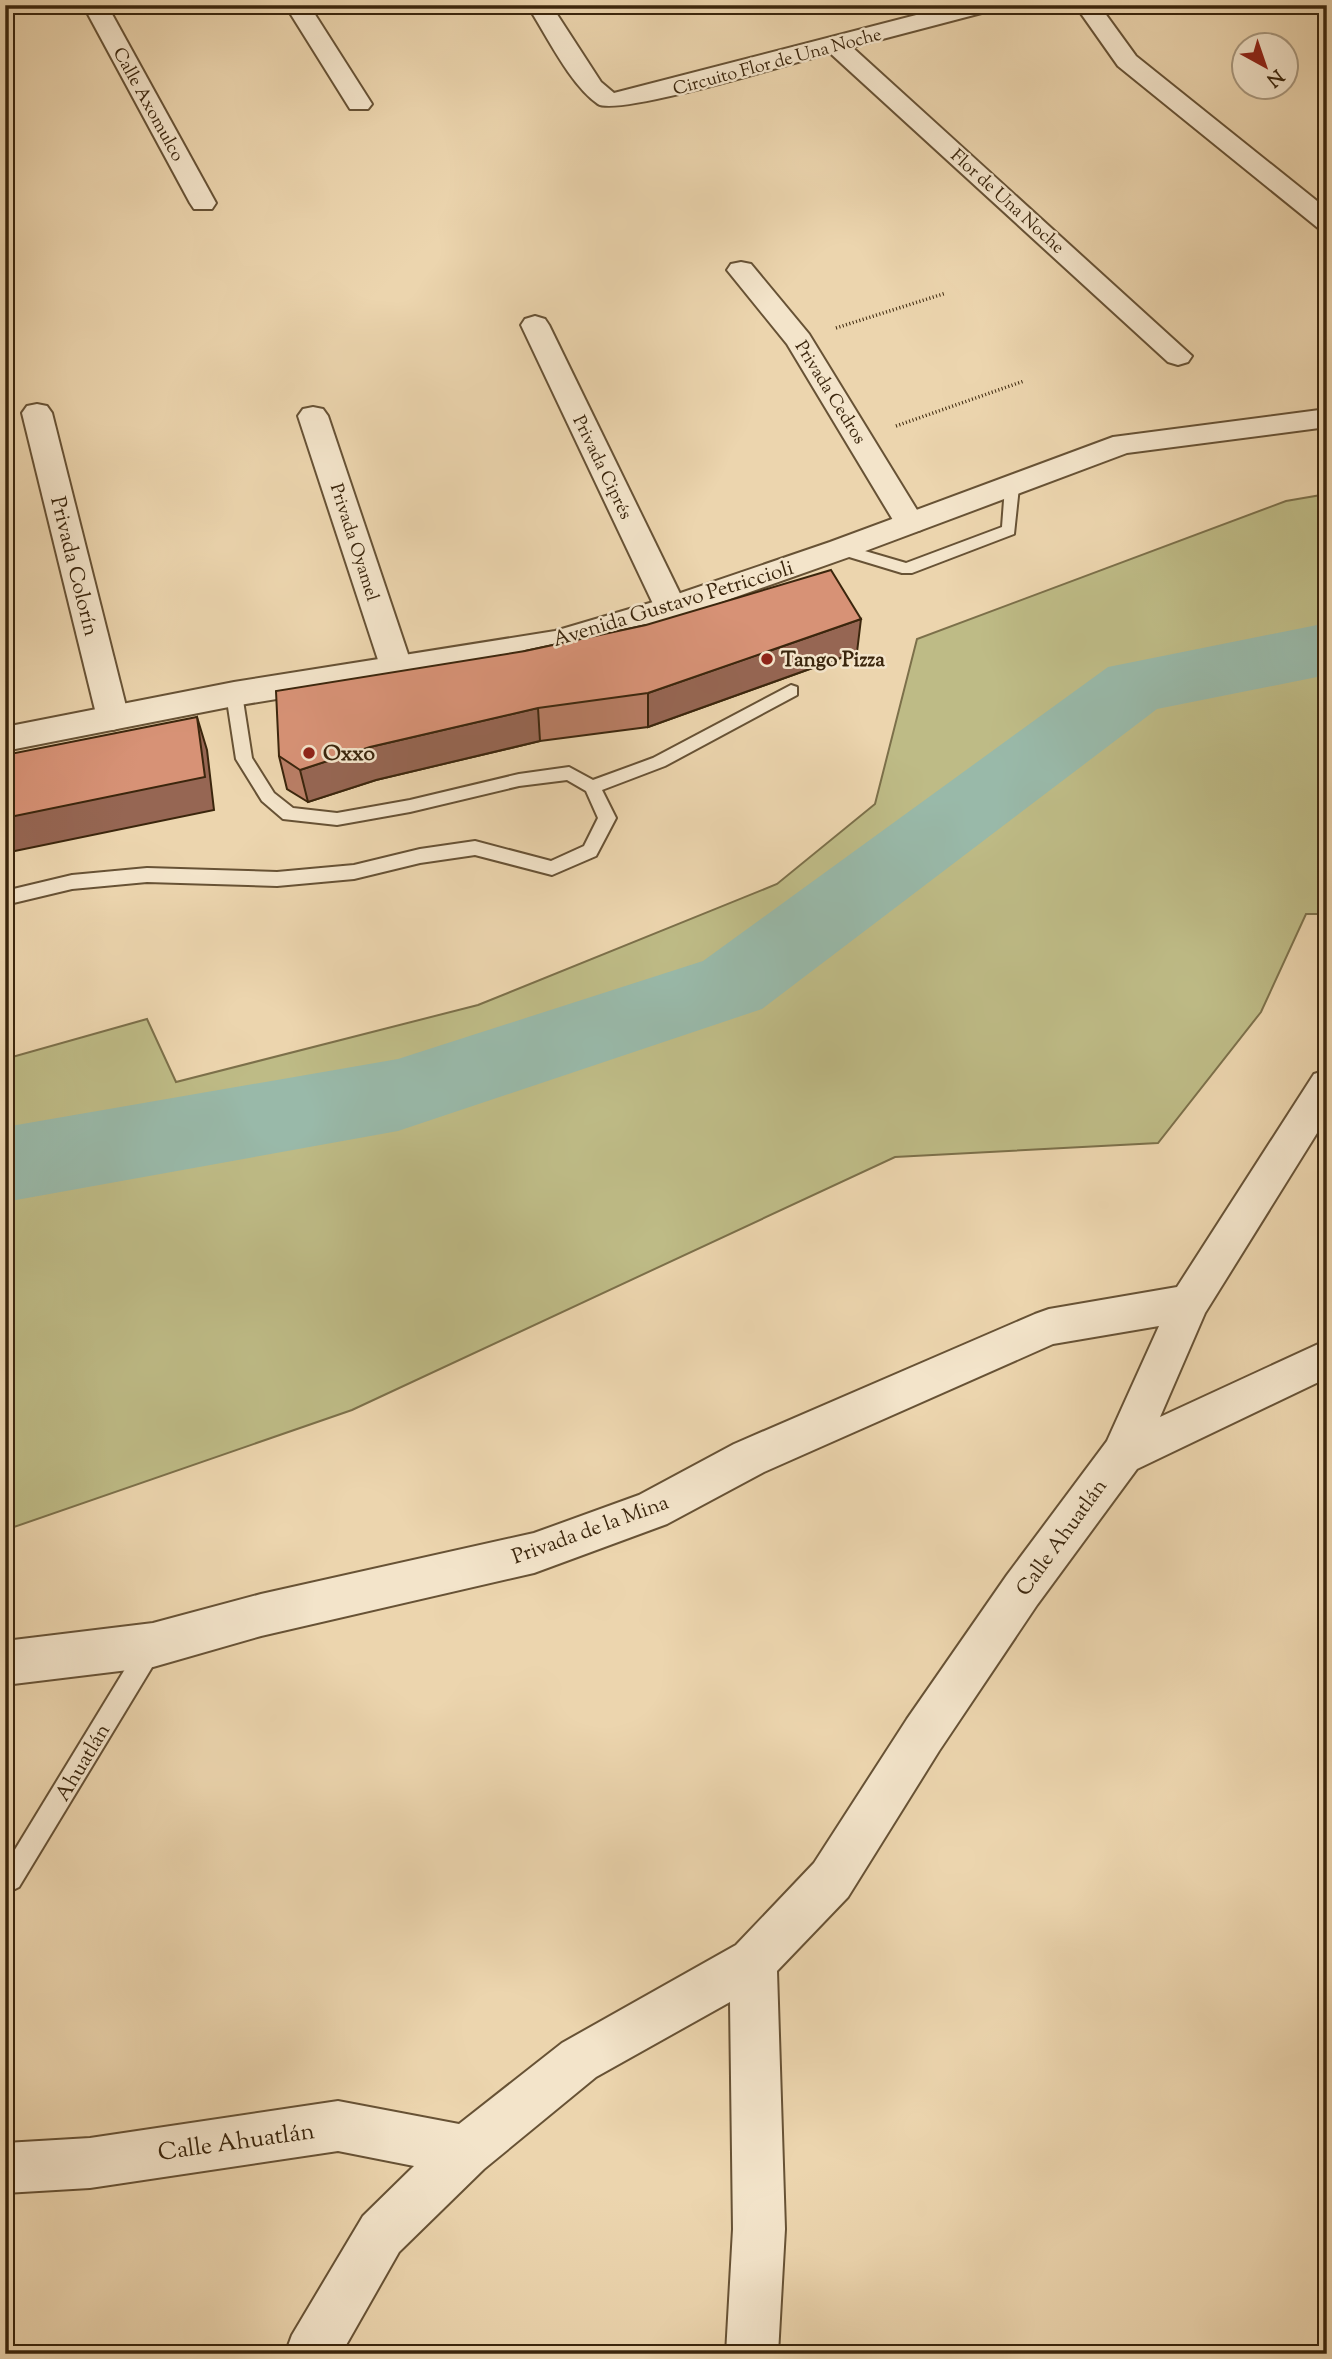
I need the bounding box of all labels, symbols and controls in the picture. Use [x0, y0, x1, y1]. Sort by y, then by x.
street label: Circuito Flor de Una Noche [670, 23, 885, 103]
north arrow [1230, 32, 1300, 102]
street label: Calle Axomulco [105, 43, 189, 167]
text: N [1260, 62, 1289, 92]
street label: Flor de Una Noche [944, 144, 1069, 261]
street label: Privada Cedros [787, 336, 871, 450]
street label: Privada Ciprés [565, 411, 638, 524]
street label: Privada Oyamel [322, 481, 384, 605]
street label: Privada Colorín [41, 494, 105, 639]
street label: Avenida Gustavo Petriccioli [549, 554, 798, 656]
place label: Tango Pizza [781, 646, 885, 676]
marker: Tango Pizza [759, 651, 775, 667]
place label: Oxxo [323, 740, 376, 770]
marker: Oxxo [301, 745, 317, 761]
street label: Calle Ahuatlán [1010, 1474, 1115, 1603]
street label: Privada de la Mina [508, 1488, 674, 1573]
street label: Ahuatlán [49, 1718, 119, 1808]
street label: Calle Ahuatlán [156, 2115, 317, 2171]

